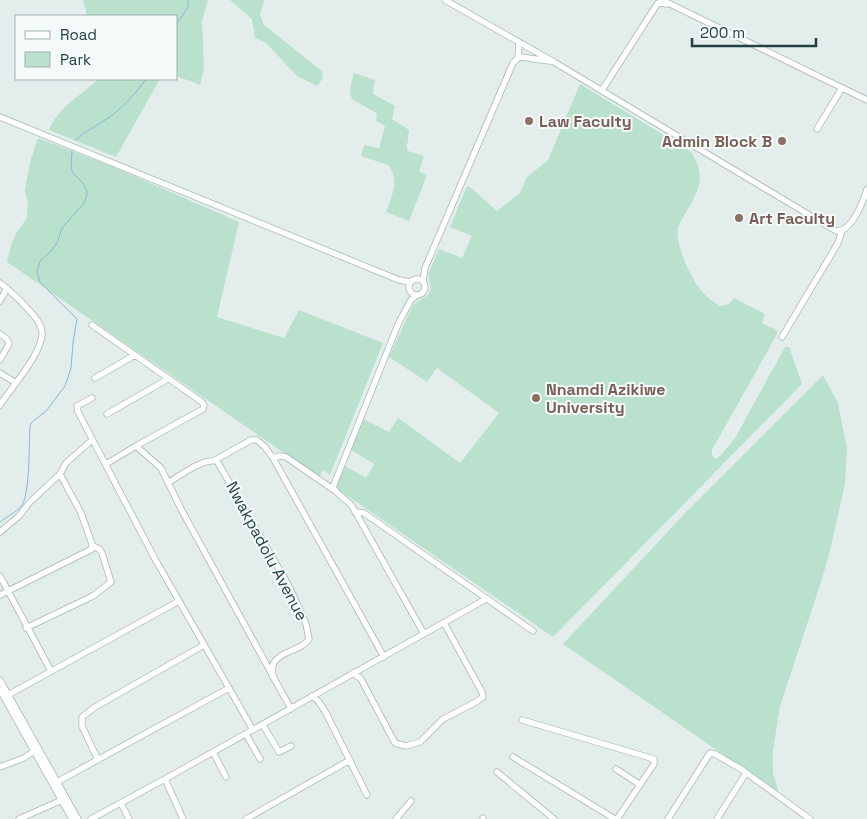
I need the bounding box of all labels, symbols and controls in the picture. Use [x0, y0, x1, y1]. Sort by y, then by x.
legend [15, 15, 178, 80]
scale bar [692, 15, 816, 47]
text: 200 m [700, 23, 745, 42]
text: Road [60, 25, 97, 44]
text: Park [60, 50, 91, 69]
place label: Law Faculty [539, 111, 632, 132]
marker: Law Faculty [523, 115, 535, 127]
place label: Admin Block B [662, 131, 772, 152]
marker: Admin Block B [776, 135, 788, 147]
place label: Art Faculty [749, 208, 835, 229]
marker: Art Faculty [733, 212, 745, 224]
place label: Nnamdi Azikiwe University [546, 379, 666, 418]
marker: Nnamdi Azikiwe University [530, 392, 542, 404]
street label: Nwakpadolu Avenue [221, 478, 313, 624]

